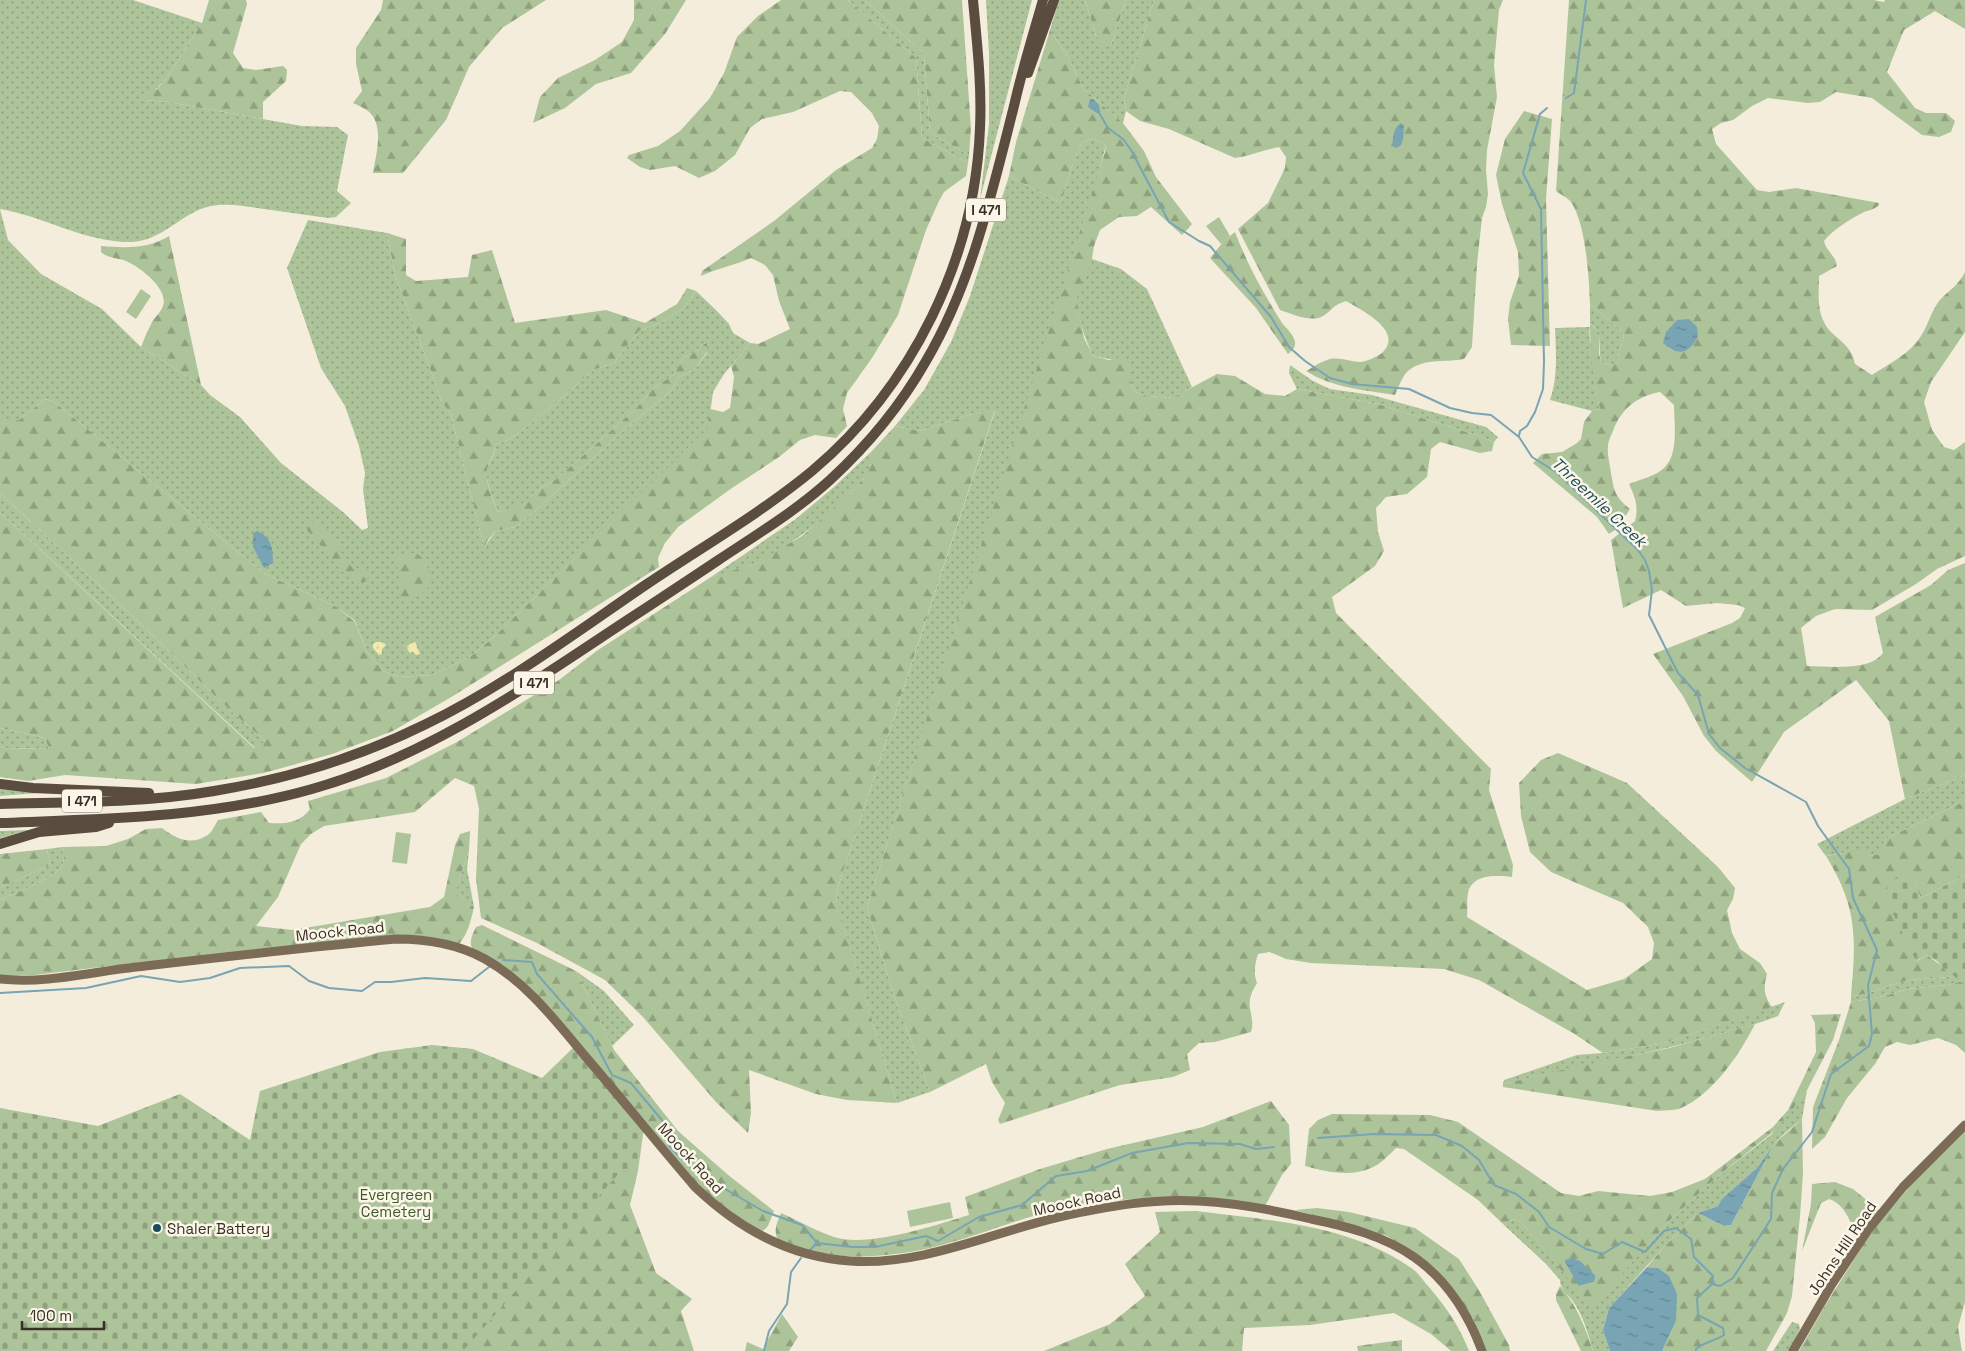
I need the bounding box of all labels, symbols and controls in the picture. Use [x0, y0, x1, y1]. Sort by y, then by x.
road number: I 471 [966, 198, 1006, 222]
water label: Threemile Creek [1547, 452, 1653, 553]
road number: I 471 [514, 671, 554, 694]
road number: I 471 [62, 789, 102, 812]
street label: Moock Road [295, 917, 385, 945]
street label: Moock Road [654, 1118, 728, 1198]
street label: Moock Road [1031, 1182, 1123, 1220]
park label: Evergreen Cemetery [360, 1185, 432, 1221]
street label: Johns Hill Road [1804, 1197, 1880, 1299]
place label: Shaler Battery [167, 1219, 270, 1238]
marker: Shaler Battery [151, 1222, 163, 1234]
scale bar [22, 1298, 105, 1330]
text: 100 m [30, 1306, 72, 1325]

